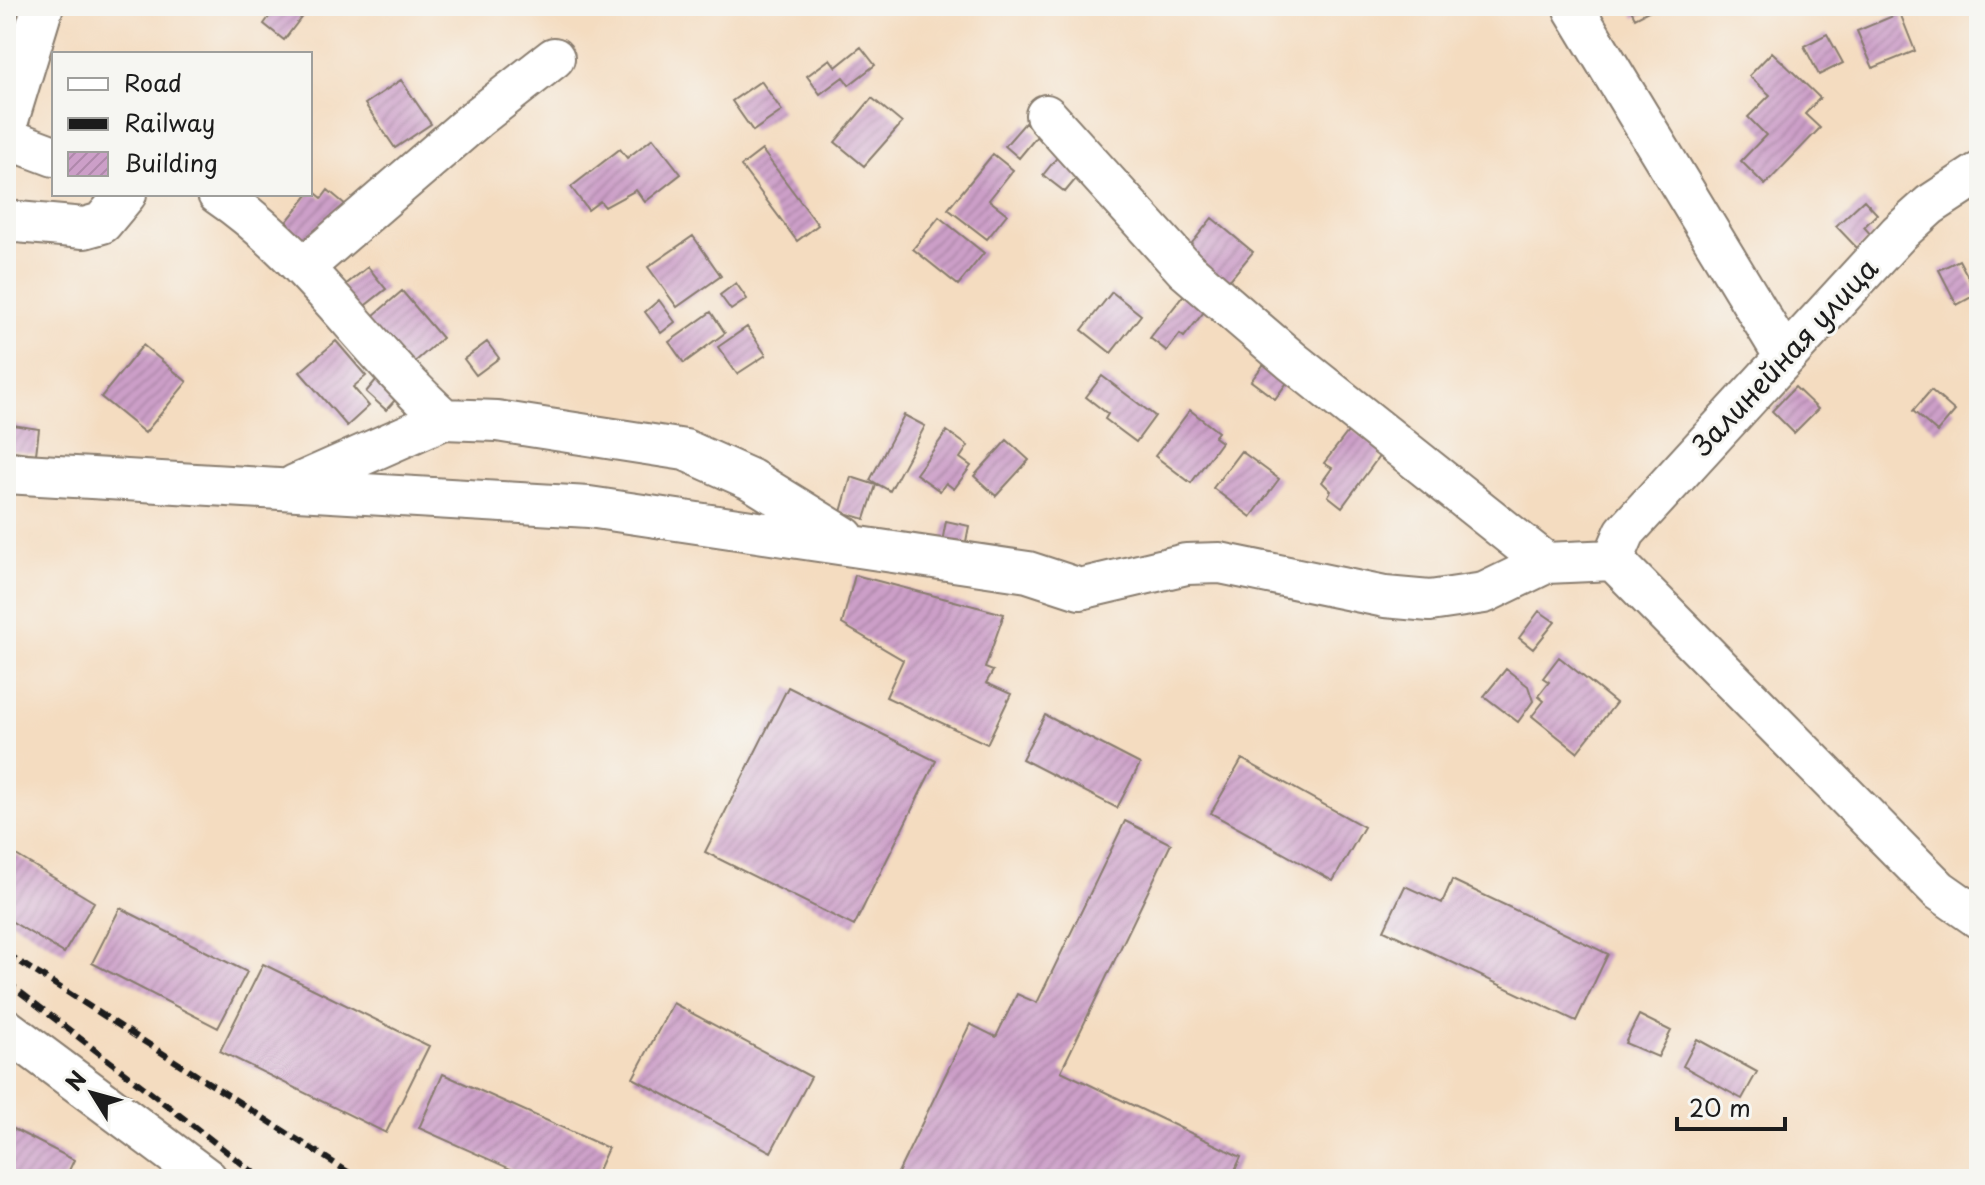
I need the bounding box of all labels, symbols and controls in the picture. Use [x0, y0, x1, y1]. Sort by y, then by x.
legend [52, 52, 312, 196]
text: Road [124, 64, 182, 100]
text: Railway [124, 104, 215, 140]
text: Building [124, 144, 218, 180]
street label: Залинейная улица [1680, 247, 1888, 465]
north arrow [52, 1053, 132, 1133]
text: N [56, 1063, 93, 1097]
scale bar [1677, 1081, 1785, 1131]
text: 20 m [1689, 1089, 1751, 1125]

